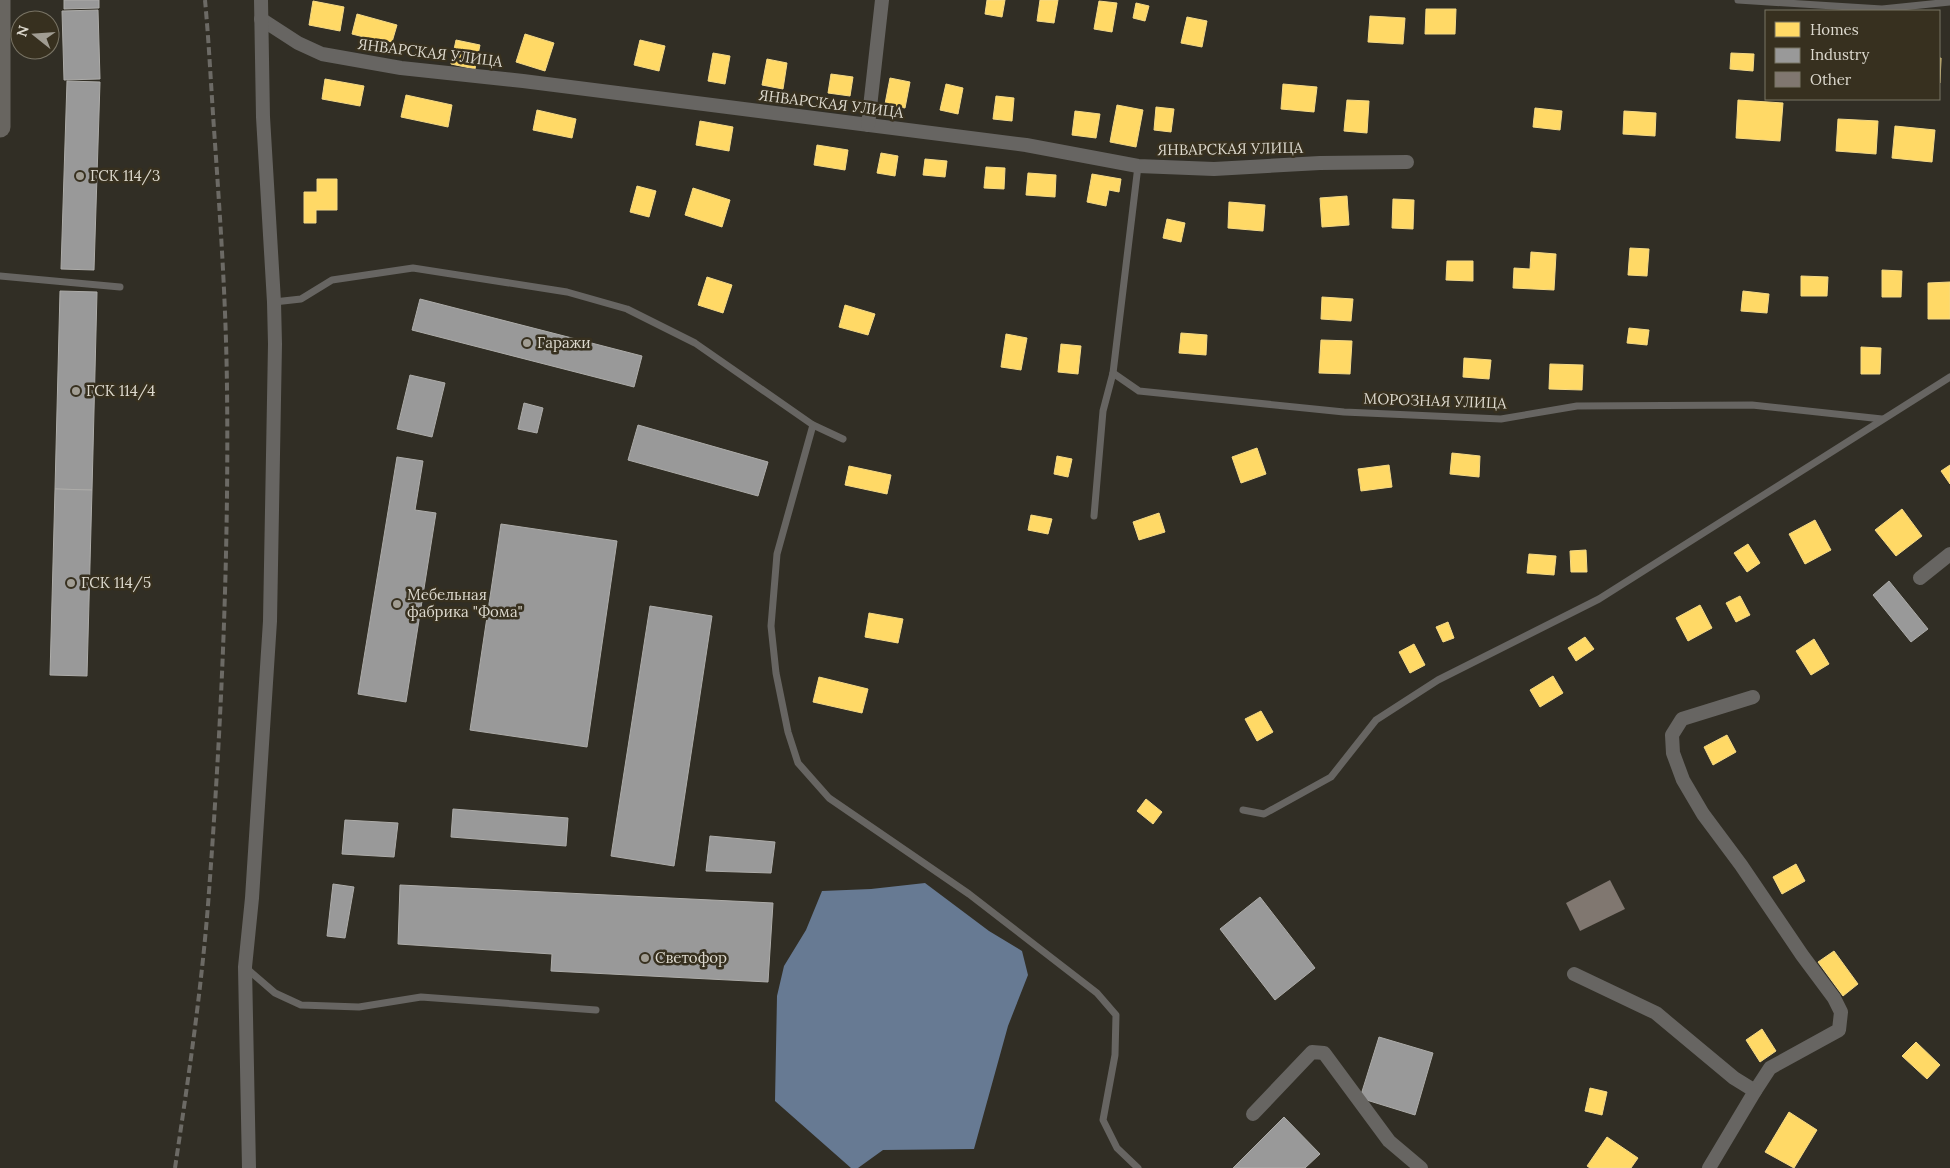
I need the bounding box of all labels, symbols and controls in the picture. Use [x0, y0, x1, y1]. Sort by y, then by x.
north arrow [10, 10, 60, 60]
legend [1765, 10, 1940, 100]
text: Homes [1810, 20, 1859, 39]
text: N [12, 23, 33, 39]
street label: ЯНВАРСКАЯ УЛИЦА [356, 34, 504, 71]
text: Industry [1810, 45, 1869, 64]
text: Other [1810, 70, 1852, 89]
street label: ЯНВАРСКАЯ УЛИЦА [757, 85, 905, 122]
street label: ЯНВАРСКАЯ УЛИЦА [1157, 138, 1304, 159]
place label: ГСК 114/3 [90, 166, 160, 186]
marker: ГСК 114/3 [74, 170, 86, 182]
place label: Гаражи [537, 333, 591, 352]
marker: Гаражи [521, 337, 533, 349]
place label: ГСК 114/4 [86, 381, 155, 401]
marker: ГСК 114/4 [70, 385, 82, 397]
street label: МОРОЗНАЯ УЛИЦА [1363, 389, 1507, 413]
place label: ГСК 114/5 [81, 573, 151, 593]
marker: ГСК 114/5 [65, 577, 77, 589]
place label: Мебельная фабрика "Фома" [407, 585, 523, 621]
marker: Мебельная фабрика "Фома" [391, 598, 403, 610]
place label: Светофор [655, 948, 727, 967]
marker: Светофор [639, 952, 651, 964]

